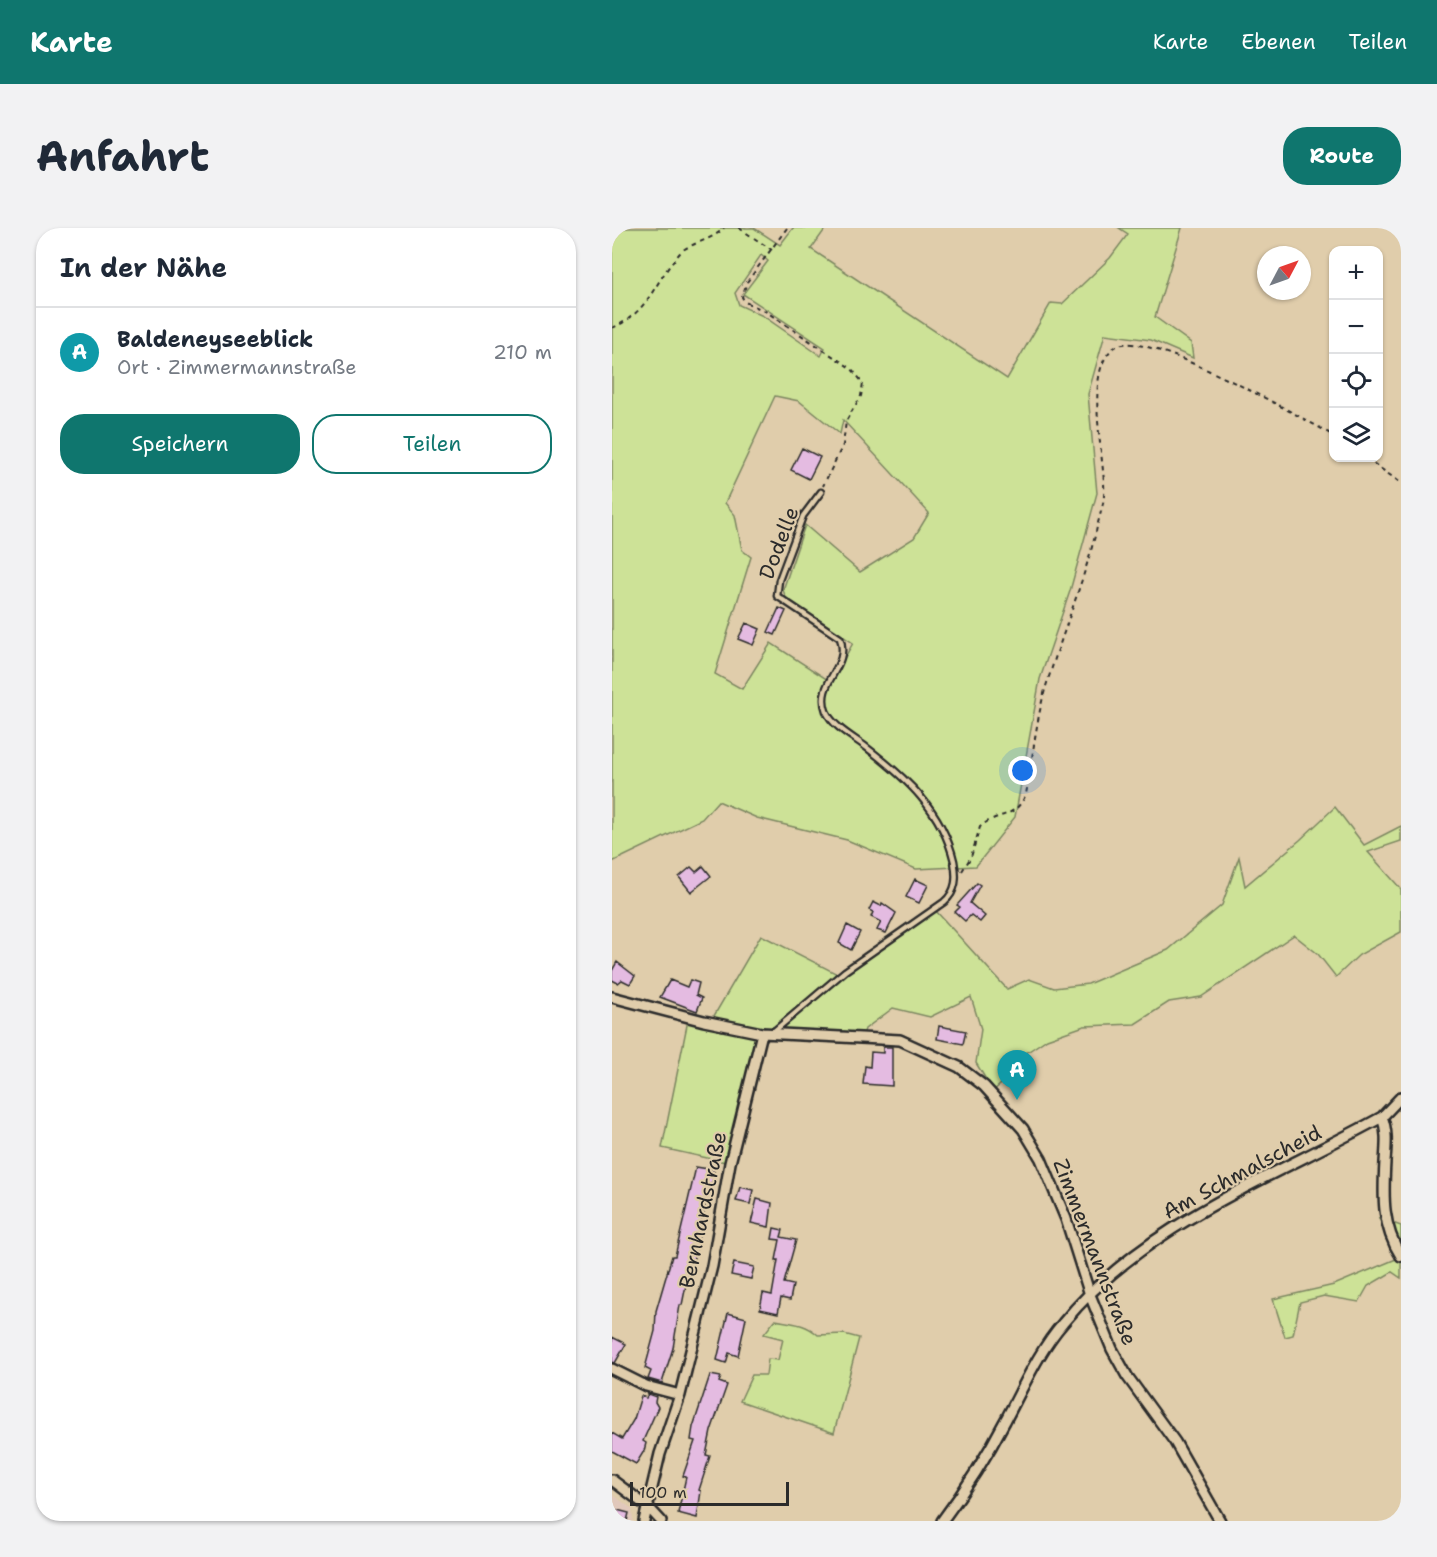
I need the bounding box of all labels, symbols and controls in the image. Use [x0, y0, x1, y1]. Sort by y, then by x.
text: Karte [30, 23, 113, 61]
text: Karte [1153, 28, 1208, 56]
text: Ebenen [1241, 28, 1316, 56]
text: Teilen [1349, 28, 1407, 56]
button: Route [1283, 127, 1401, 185]
text: Anfahrt [36, 128, 209, 184]
north arrow [1257, 246, 1311, 300]
map controls [1329, 246, 1383, 462]
button: + [1329, 246, 1383, 300]
text: In der Nähe [60, 250, 227, 285]
button: − [1329, 300, 1383, 354]
text: Baldeneyseeblick [117, 325, 313, 354]
text: A [72, 339, 87, 365]
text: 210 m [493, 339, 552, 365]
text: Ort · Zimmermannstraße [117, 354, 357, 380]
button: locate [1329, 354, 1383, 408]
button: layers [1329, 408, 1383, 462]
button: Speichern [60, 414, 300, 474]
button: Teilen [312, 414, 552, 474]
street label: Dodelle [752, 503, 806, 583]
your location [1008, 756, 1037, 785]
pin: A [998, 1050, 1036, 1100]
street label: Am Schmalscheid [1158, 1118, 1326, 1226]
street label: Bernhardstraße [673, 1129, 733, 1291]
street label: Zimmermannstraße [1046, 1155, 1144, 1349]
scale bar [630, 1479, 789, 1506]
text: 100 m [639, 1482, 687, 1503]

